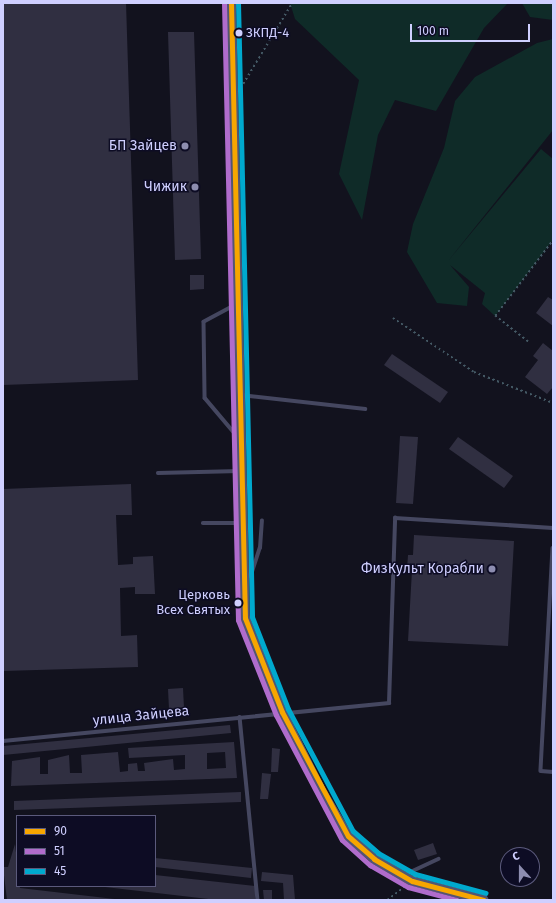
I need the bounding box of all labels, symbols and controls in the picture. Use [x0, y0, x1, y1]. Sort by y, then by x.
scale bar [412, 16, 532, 42]
text: 100 m [417, 24, 449, 38]
place label: ЗКПД-4 [246, 25, 289, 41]
marker: ЗКПД-4 [234, 28, 244, 38]
place label: БП Зайцев [109, 138, 177, 154]
marker: БП Зайцев [180, 141, 190, 151]
place label: Чижик [144, 179, 187, 195]
marker: Чижик [190, 182, 200, 192]
place label: ФизКульт Корабли [361, 561, 484, 577]
marker: ФизКульт Корабли [487, 564, 497, 574]
place label: Церковь Всех Святых [156, 588, 230, 619]
marker: Церковь Всех Святых [233, 598, 243, 608]
street label: улица Зайцева [92, 703, 190, 729]
legend [16, 815, 156, 887]
text: 90 [54, 824, 67, 838]
text: 51 [54, 844, 65, 858]
north arrow [500, 847, 540, 887]
text: С [511, 849, 521, 863]
text: 45 [54, 864, 66, 878]

